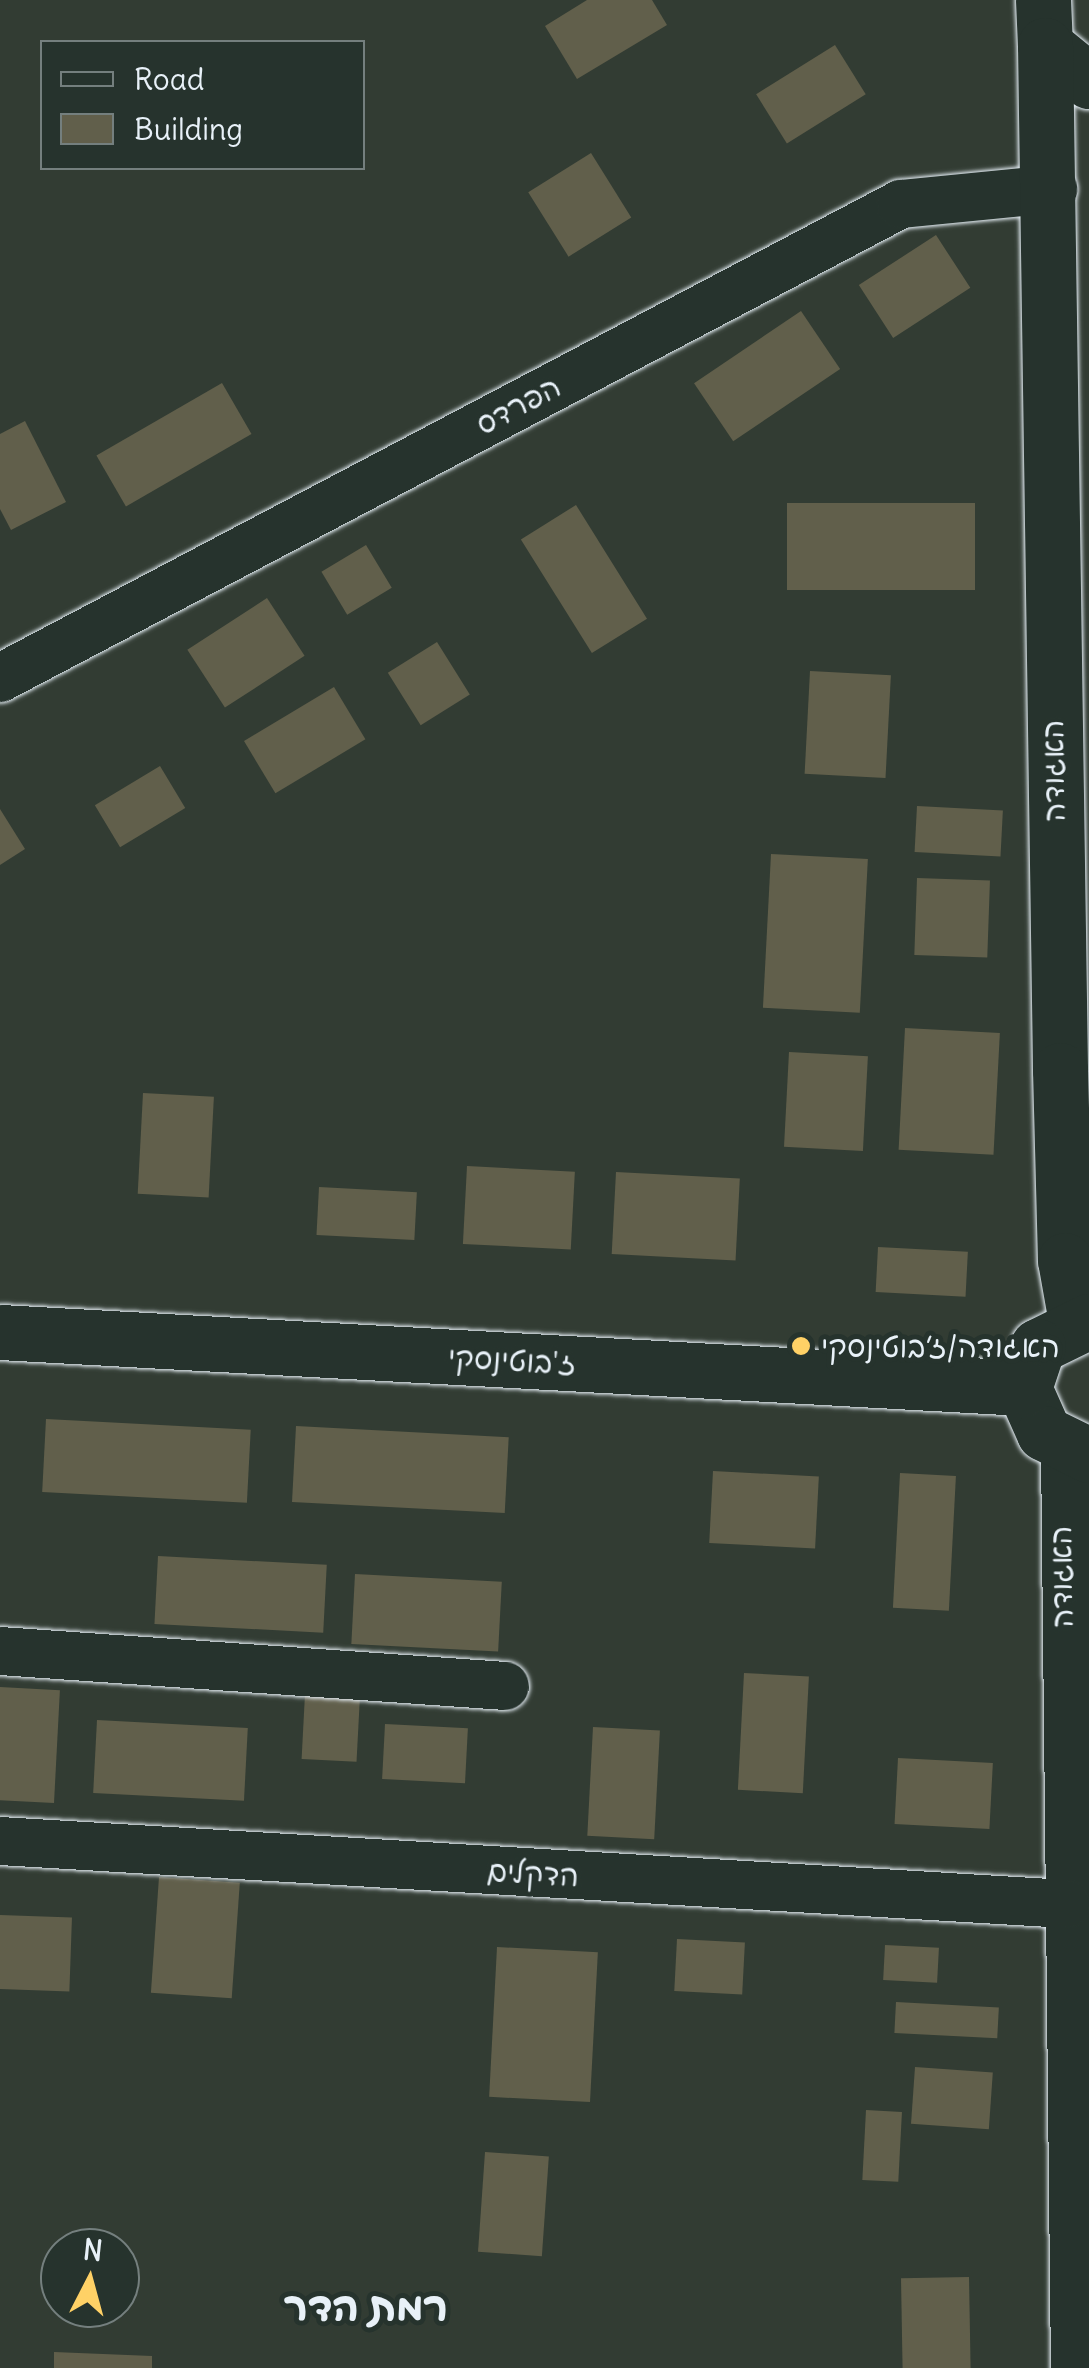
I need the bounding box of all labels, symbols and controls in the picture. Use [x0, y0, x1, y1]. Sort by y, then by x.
legend [40, 40, 365, 170]
text: Road [134, 60, 204, 98]
text: Building [134, 110, 243, 148]
street label: הפרדס [470, 368, 566, 442]
street label: האגודה [1034, 720, 1072, 822]
place label: האגודה/ז׳בוטינסקי [821, 1328, 1060, 1364]
marker: האגודה/ז׳בוטינסקי [790, 1335, 812, 1357]
street label: ז'בוטינסקי [447, 1339, 577, 1381]
street label: האגודה [1042, 1526, 1080, 1628]
street label: הדקלים [486, 1853, 580, 1893]
north arrow [40, 2228, 140, 2328]
text: N [81, 2231, 104, 2269]
district label: רמת הדר [284, 2282, 448, 2330]

